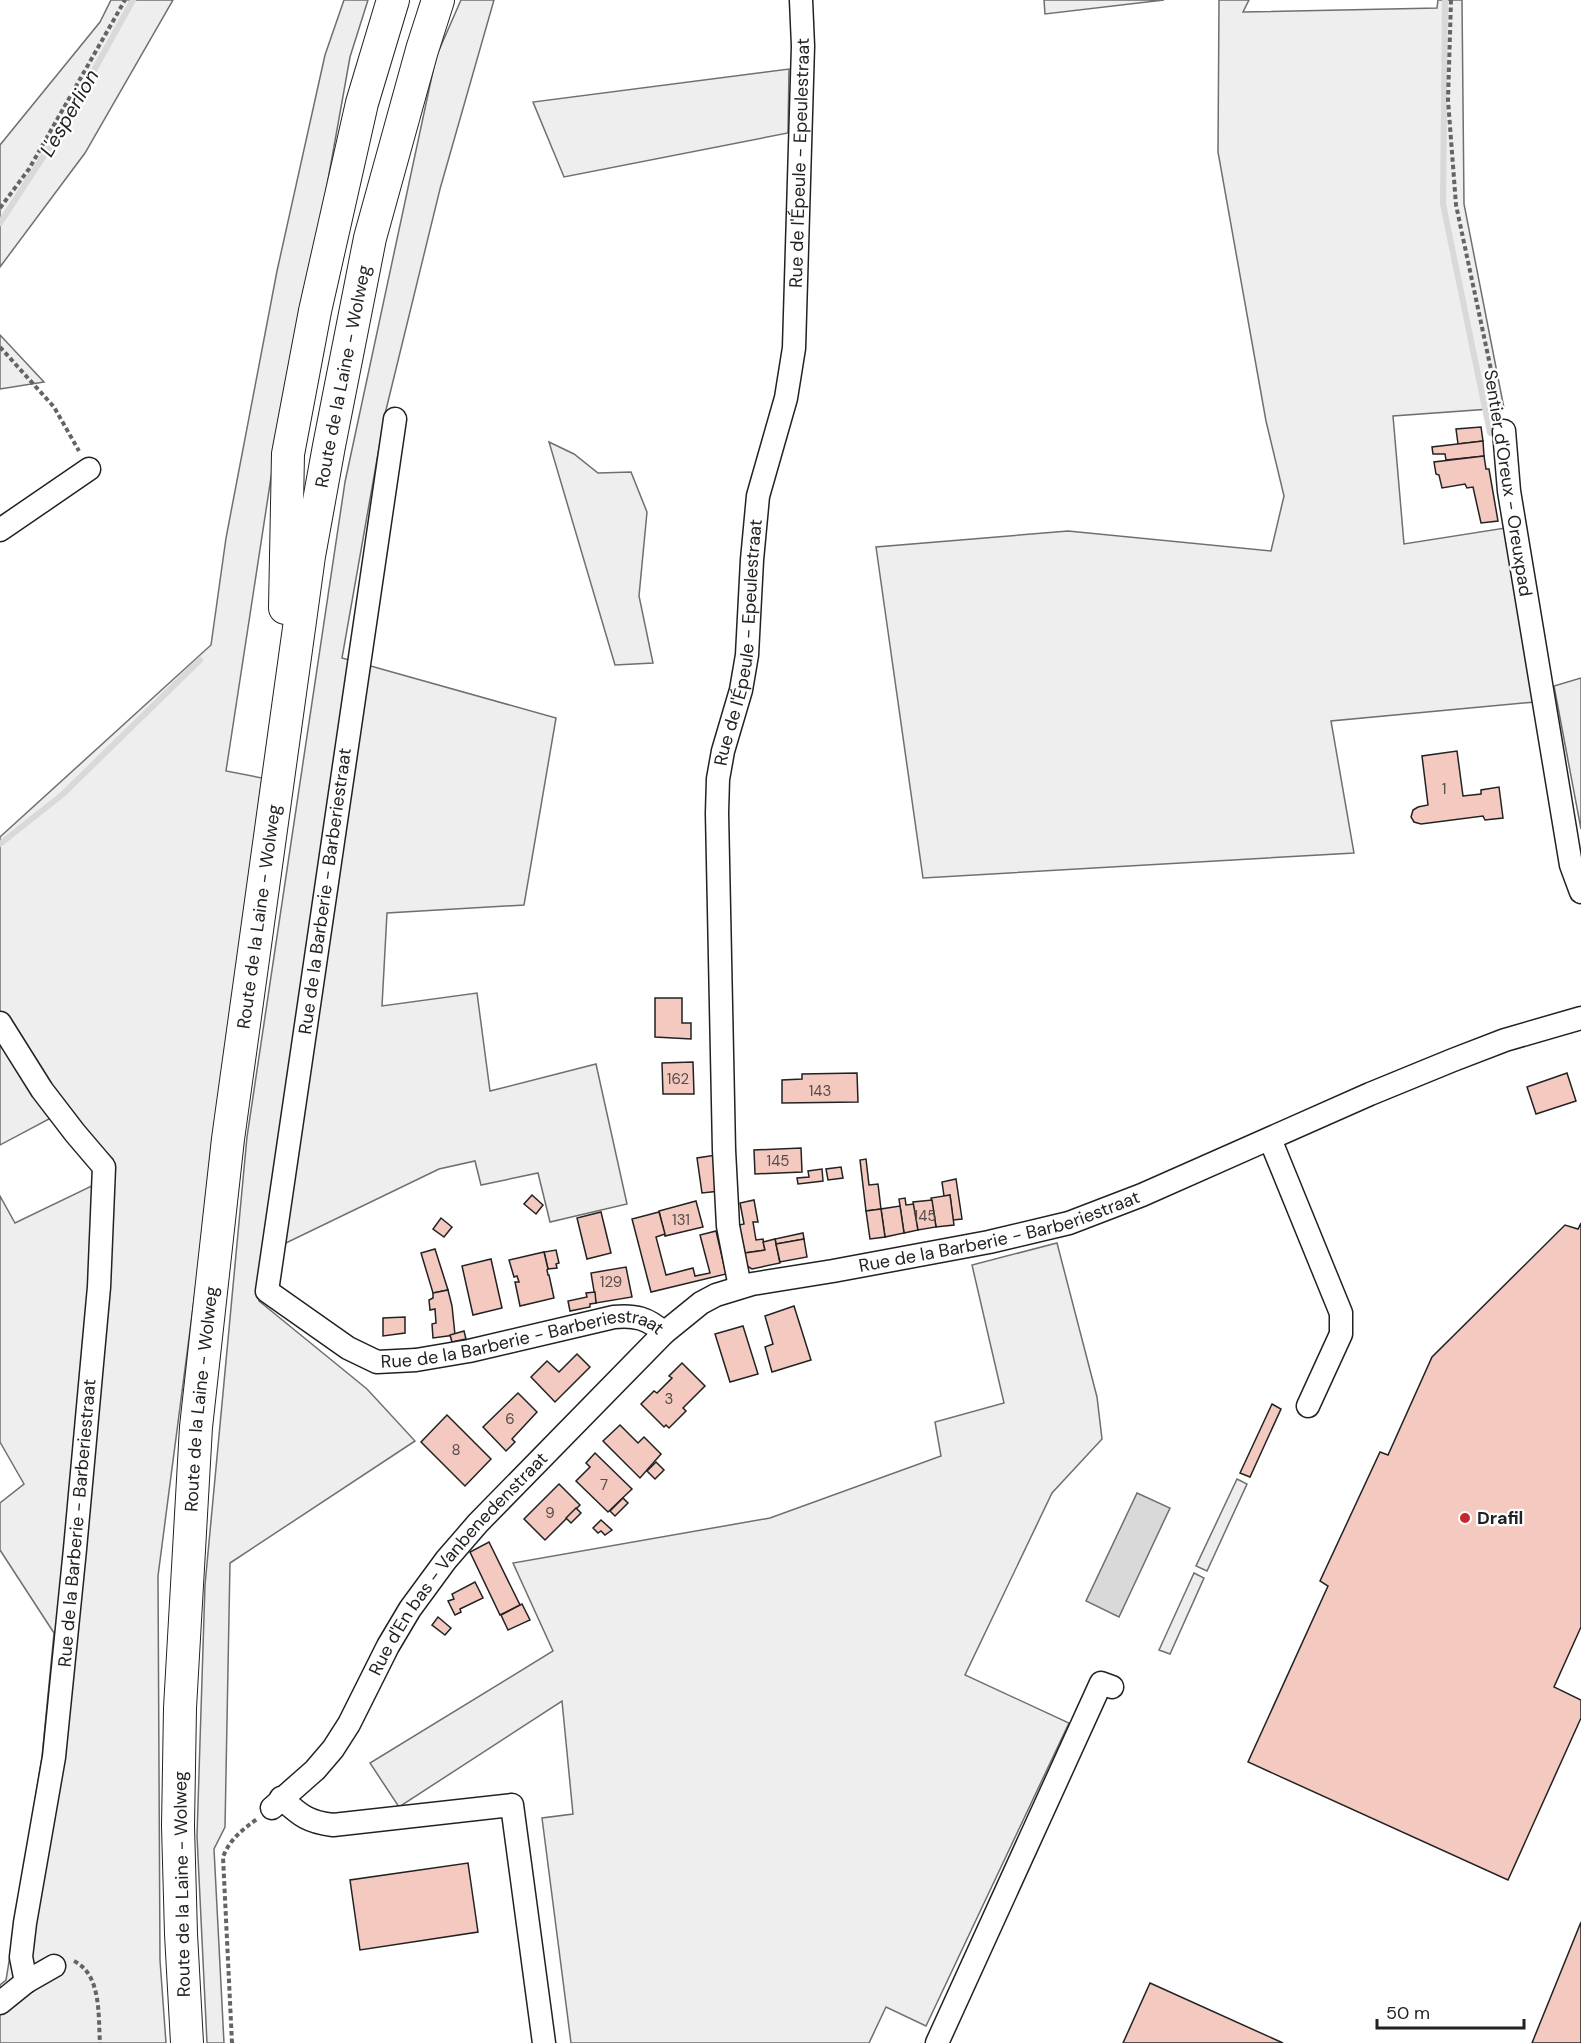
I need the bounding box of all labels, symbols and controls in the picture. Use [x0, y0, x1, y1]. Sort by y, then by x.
street label: Rue de l'Épeule - Epeulestraat [784, 38, 815, 288]
water label: L'esperlion [34, 65, 104, 161]
street label: Route de la Laine - Wolweg [310, 263, 376, 489]
street label: Sentier d'Oreux - Oreuxpad [1478, 368, 1538, 598]
street label: Rue de l'Épeule - Epeulestraat [709, 518, 768, 768]
street label: Rue de la Barberie - Barberiestraat [293, 746, 357, 1036]
house number: 1 [1442, 779, 1446, 799]
street label: Route de la Laine - Wolweg [231, 803, 286, 1030]
house number: 162 [667, 1069, 689, 1089]
house number: 143 [809, 1081, 831, 1101]
house number: 145 [767, 1151, 789, 1171]
street label: Rue de la Barberie - Barberiestraat [857, 1185, 1143, 1278]
house number: 145 [914, 1206, 936, 1226]
house number: 131 [672, 1210, 690, 1230]
house number: 129 [600, 1272, 622, 1292]
street label: Route de la Laine - Wolweg [179, 1285, 224, 1512]
street label: Rue de la Barberie - Barberiestraat [380, 1304, 669, 1374]
street label: Rue de la Barberie - Barberiestraat [52, 1378, 102, 1668]
house number: 3 [665, 1389, 673, 1409]
house number: 6 [505, 1409, 515, 1429]
house number: 8 [451, 1440, 461, 1460]
street label: Rue d'En bas - Vanbenedenstraat [363, 1447, 553, 1679]
house number: 7 [600, 1475, 608, 1495]
house number: 9 [545, 1503, 555, 1523]
place label: Drafil [1477, 1506, 1523, 1530]
marker: Drafil [1458, 1511, 1472, 1525]
street label: Route de la Laine - Wolweg [168, 1771, 196, 1997]
scale bar [1377, 1992, 1524, 2030]
text: 50 m [1386, 2001, 1430, 2025]

